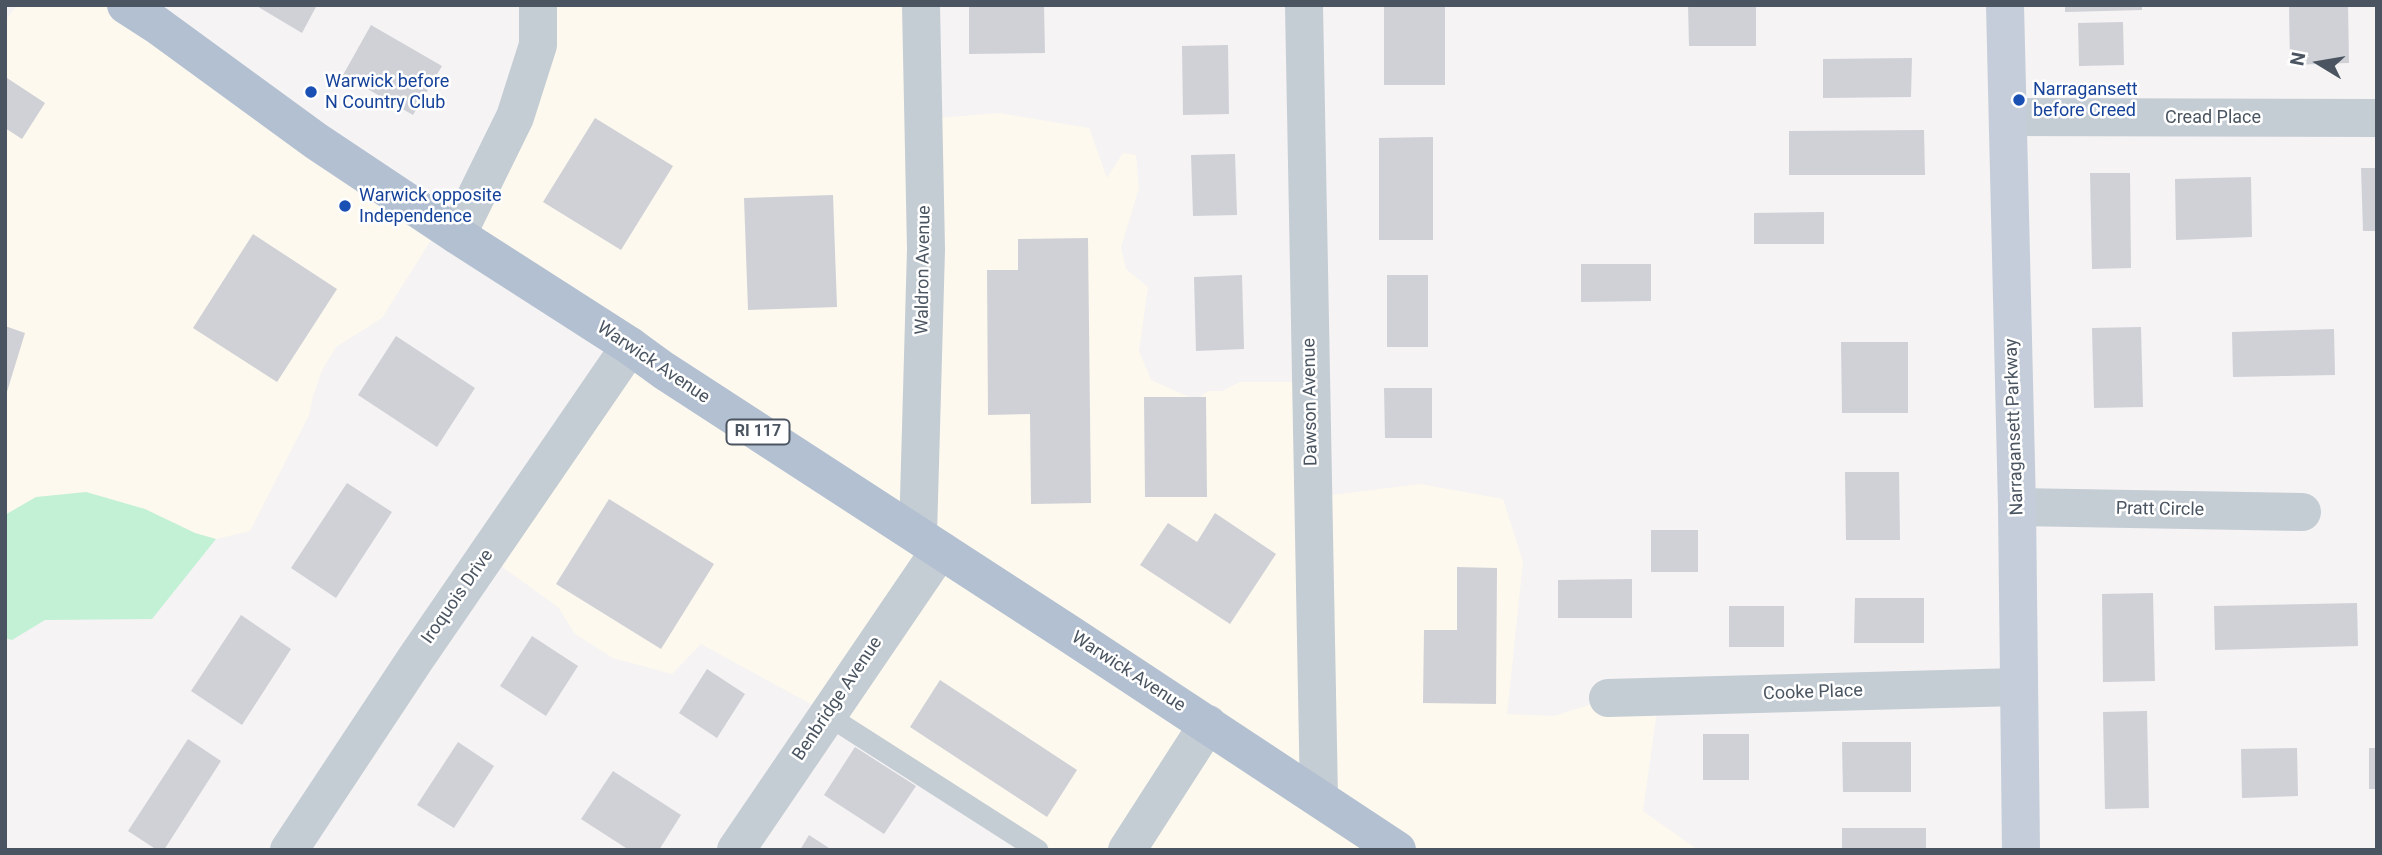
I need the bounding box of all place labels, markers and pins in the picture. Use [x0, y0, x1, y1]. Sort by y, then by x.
place label: Warwick before N Country Club [325, 71, 449, 114]
place label: Narragansett before Creed [2033, 79, 2138, 122]
marker: Warwick before N Country Club [303, 84, 319, 100]
marker: Narragansett before Creed [2011, 92, 2027, 108]
place label: Warwick opposite Independence [359, 185, 501, 228]
marker: Warwick opposite Independence [337, 198, 353, 214]

